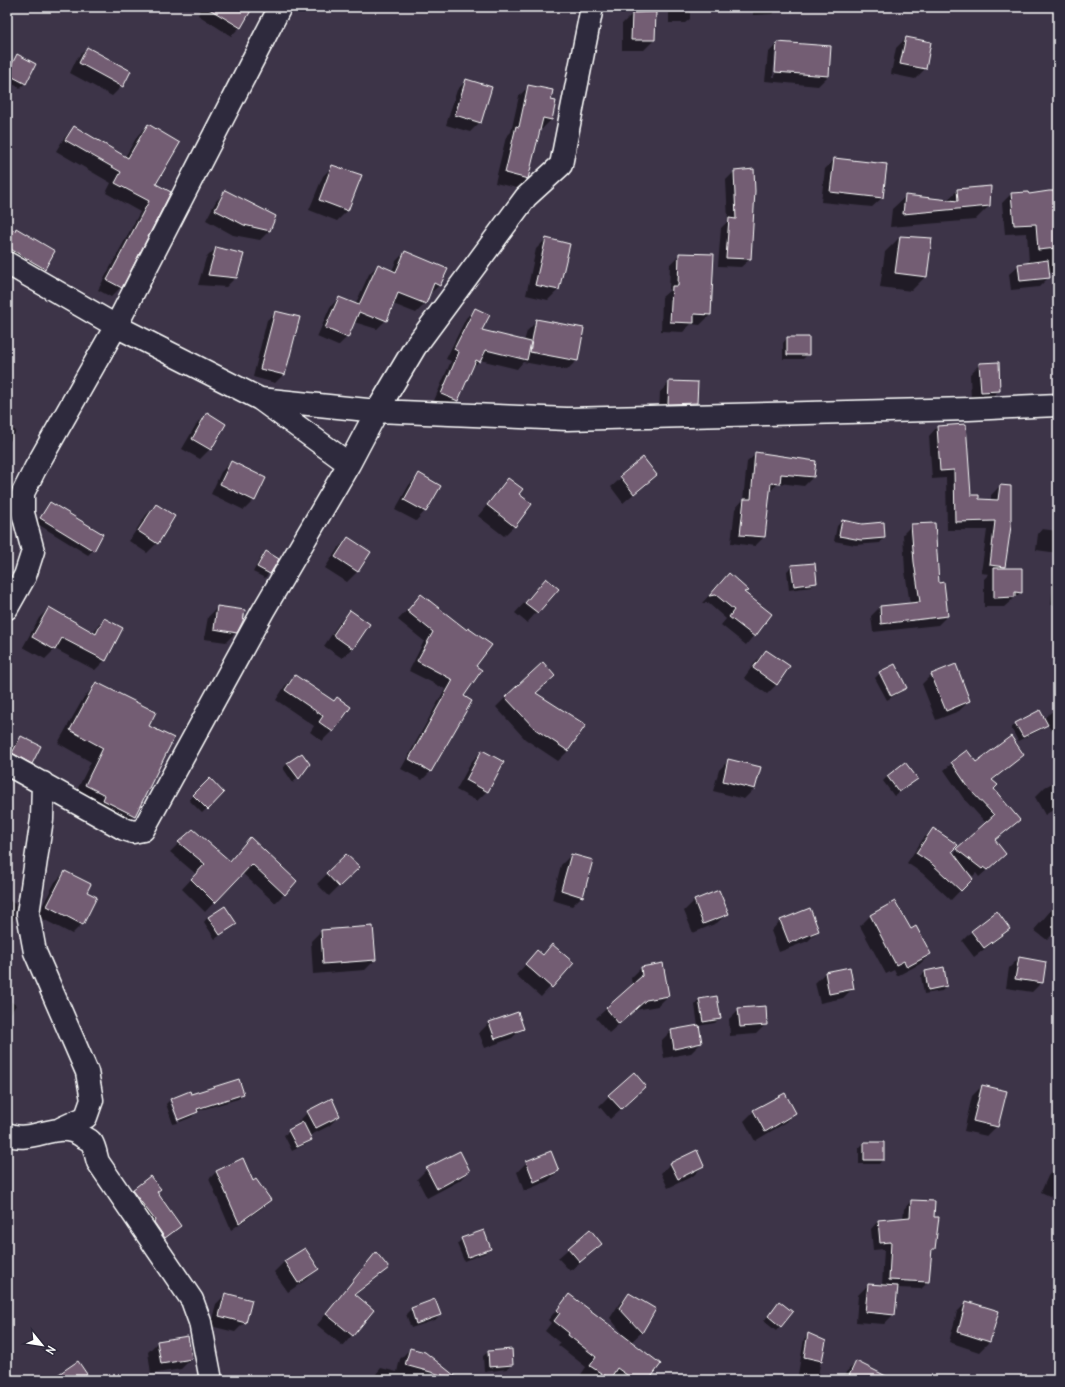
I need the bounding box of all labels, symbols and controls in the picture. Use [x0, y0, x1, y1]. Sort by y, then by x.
north arrow [22, 1325, 62, 1365]
text: N [43, 1343, 59, 1357]

